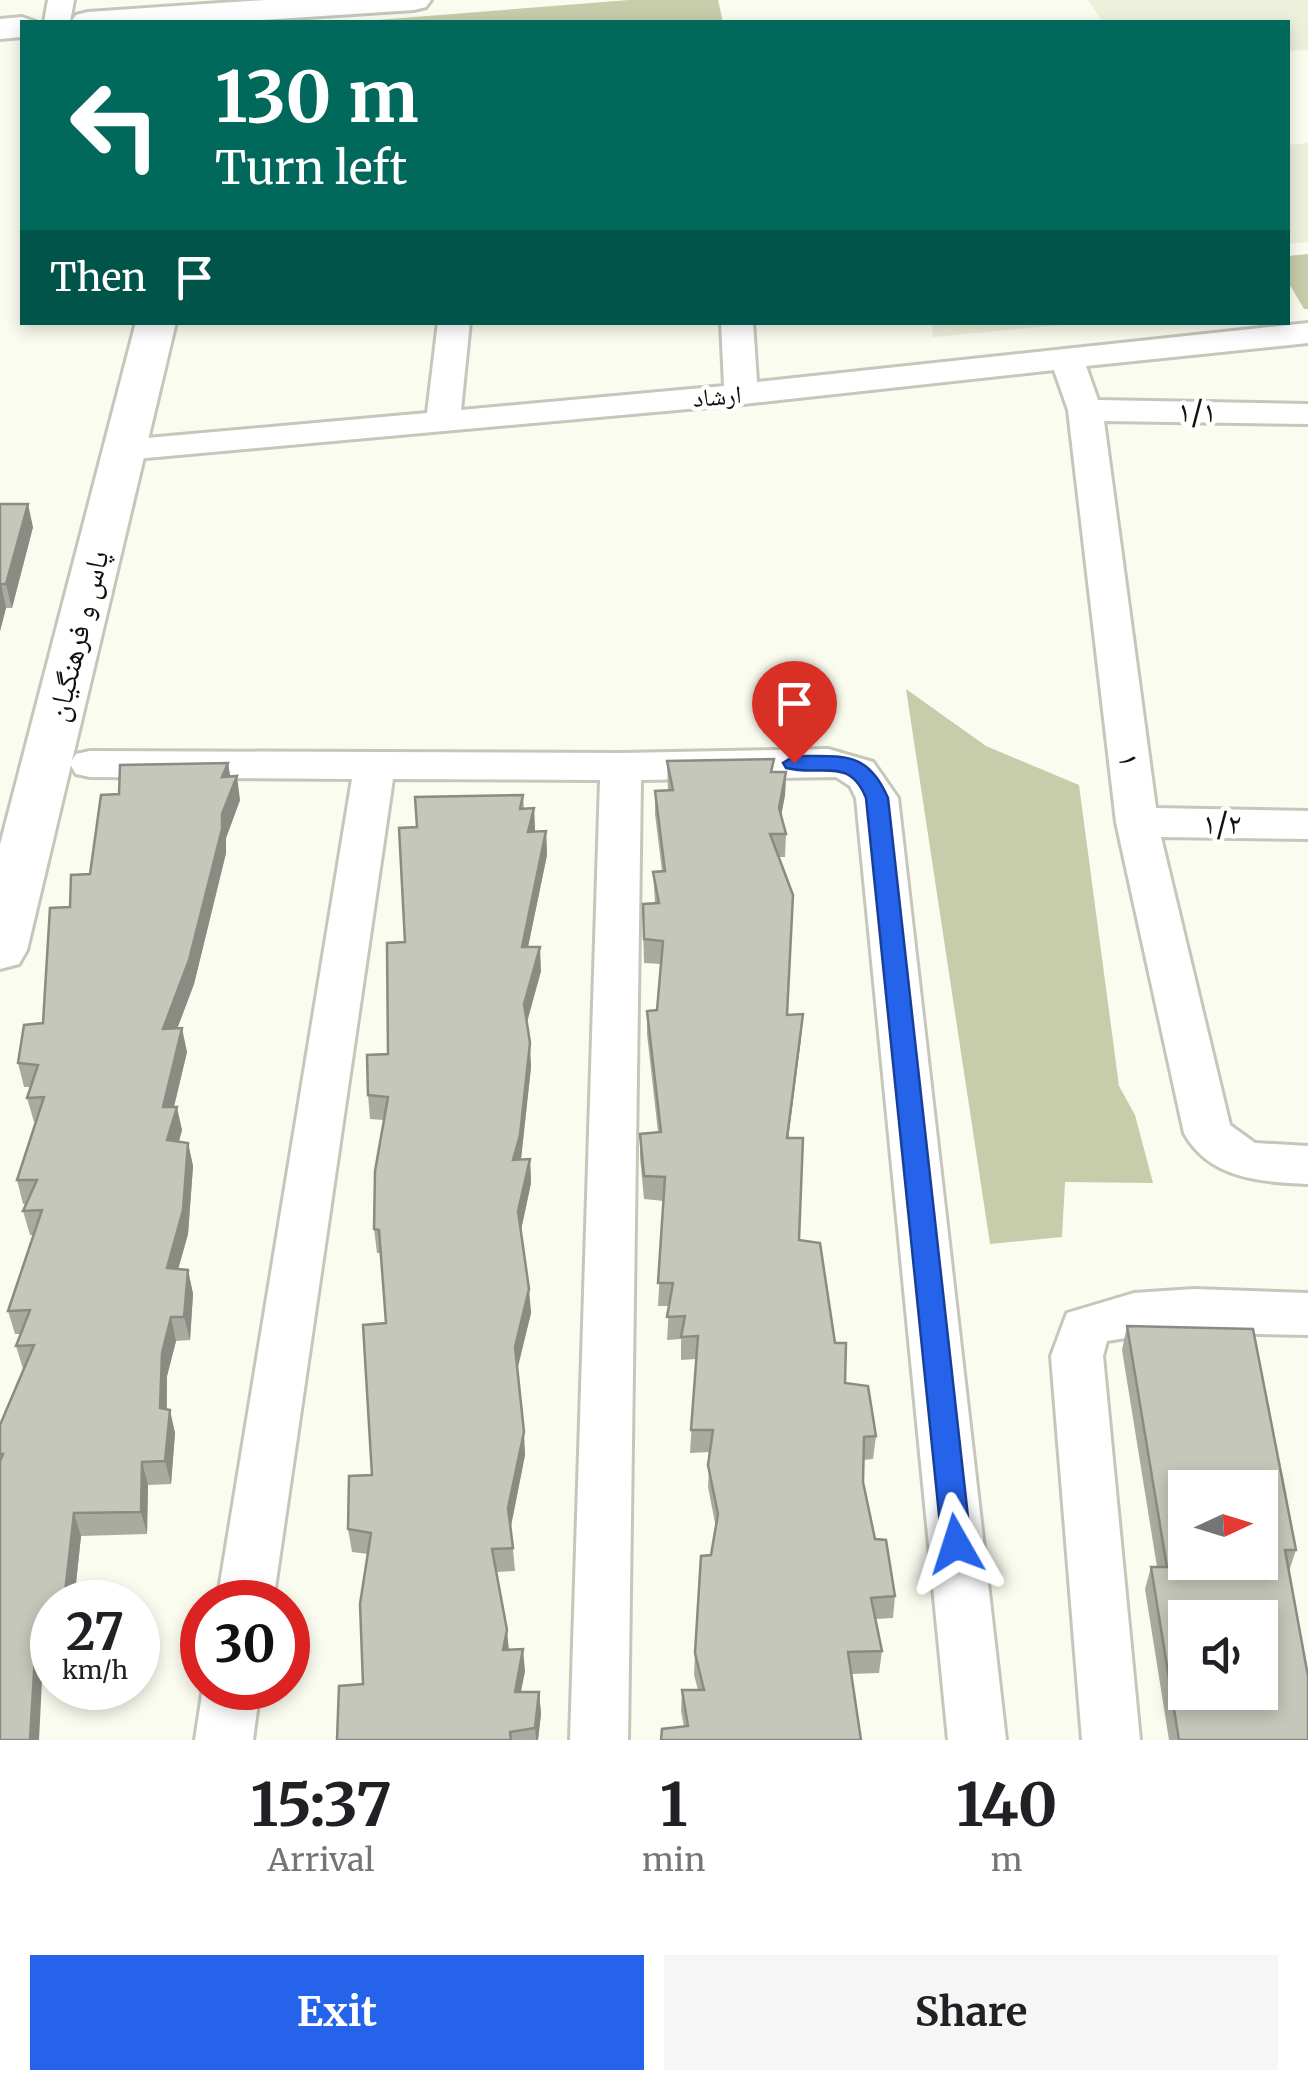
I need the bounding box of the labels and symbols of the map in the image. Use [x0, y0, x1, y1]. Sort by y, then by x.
street label: ارشاد [691, 378, 743, 414]
street label: ۱/۱ [1177, 392, 1217, 430]
street label: پاس و فرهنگیان [37, 546, 117, 725]
pin [752, 661, 837, 764]
street label: ۱ [1110, 751, 1150, 769]
street label: ۱/۲ [1202, 804, 1242, 842]
north arrow [1168, 1470, 1278, 1580]
position arrow [904, 1492, 1008, 1596]
speed limit sign: 30 [180, 1580, 310, 1710]

